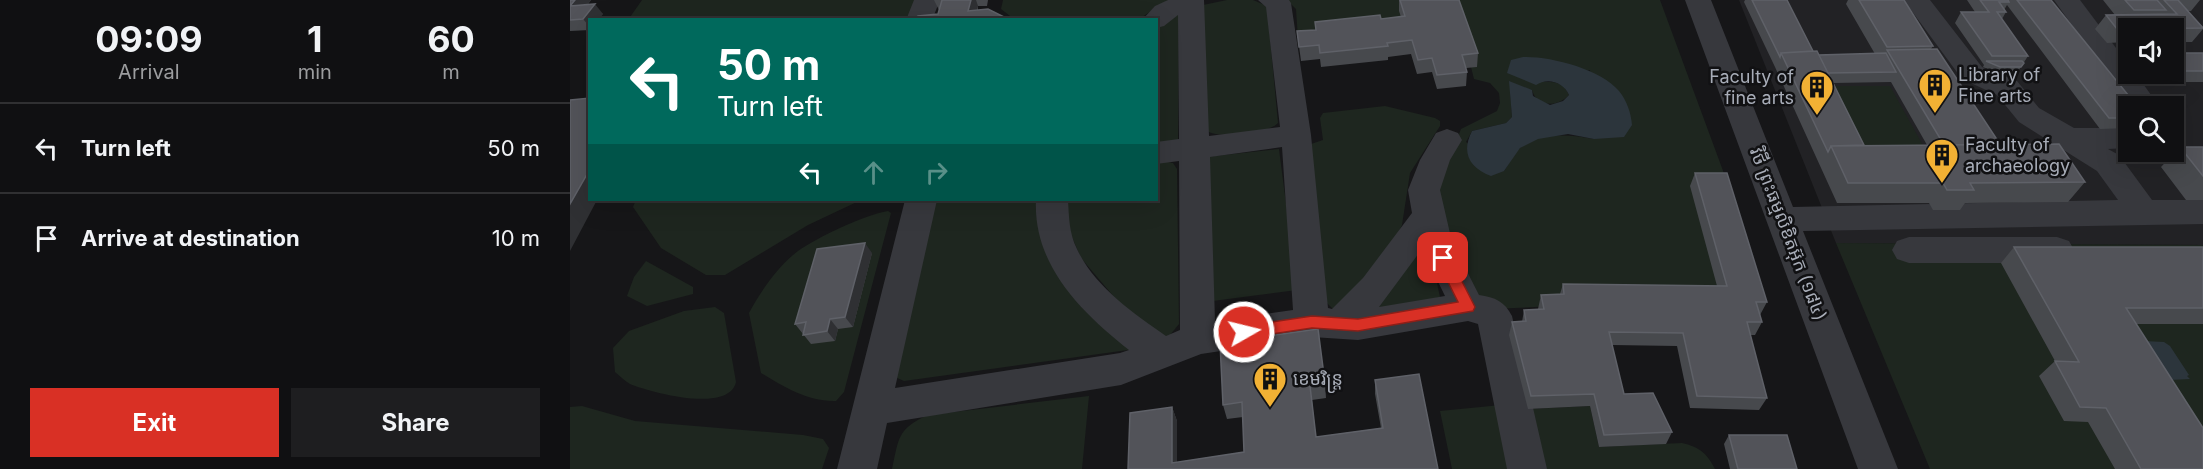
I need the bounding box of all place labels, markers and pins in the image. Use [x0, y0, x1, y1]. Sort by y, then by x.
place label: Library of Fine arts [1958, 64, 2040, 106]
place label: Faculty of fine arts [1709, 66, 1794, 108]
building icon: Library of Fine arts [1917, 67, 1953, 114]
building icon: Faculty of fine arts [1799, 69, 1835, 116]
place label: Faculty of archaeology [1965, 134, 2070, 176]
building icon: Faculty of archaeology [1924, 137, 1960, 184]
pin [1417, 232, 1468, 283]
building icon: ខេមរិន្រ្ត [1252, 361, 1288, 408]
place label: ខេមរិន្រ្ត [1293, 368, 1343, 393]

